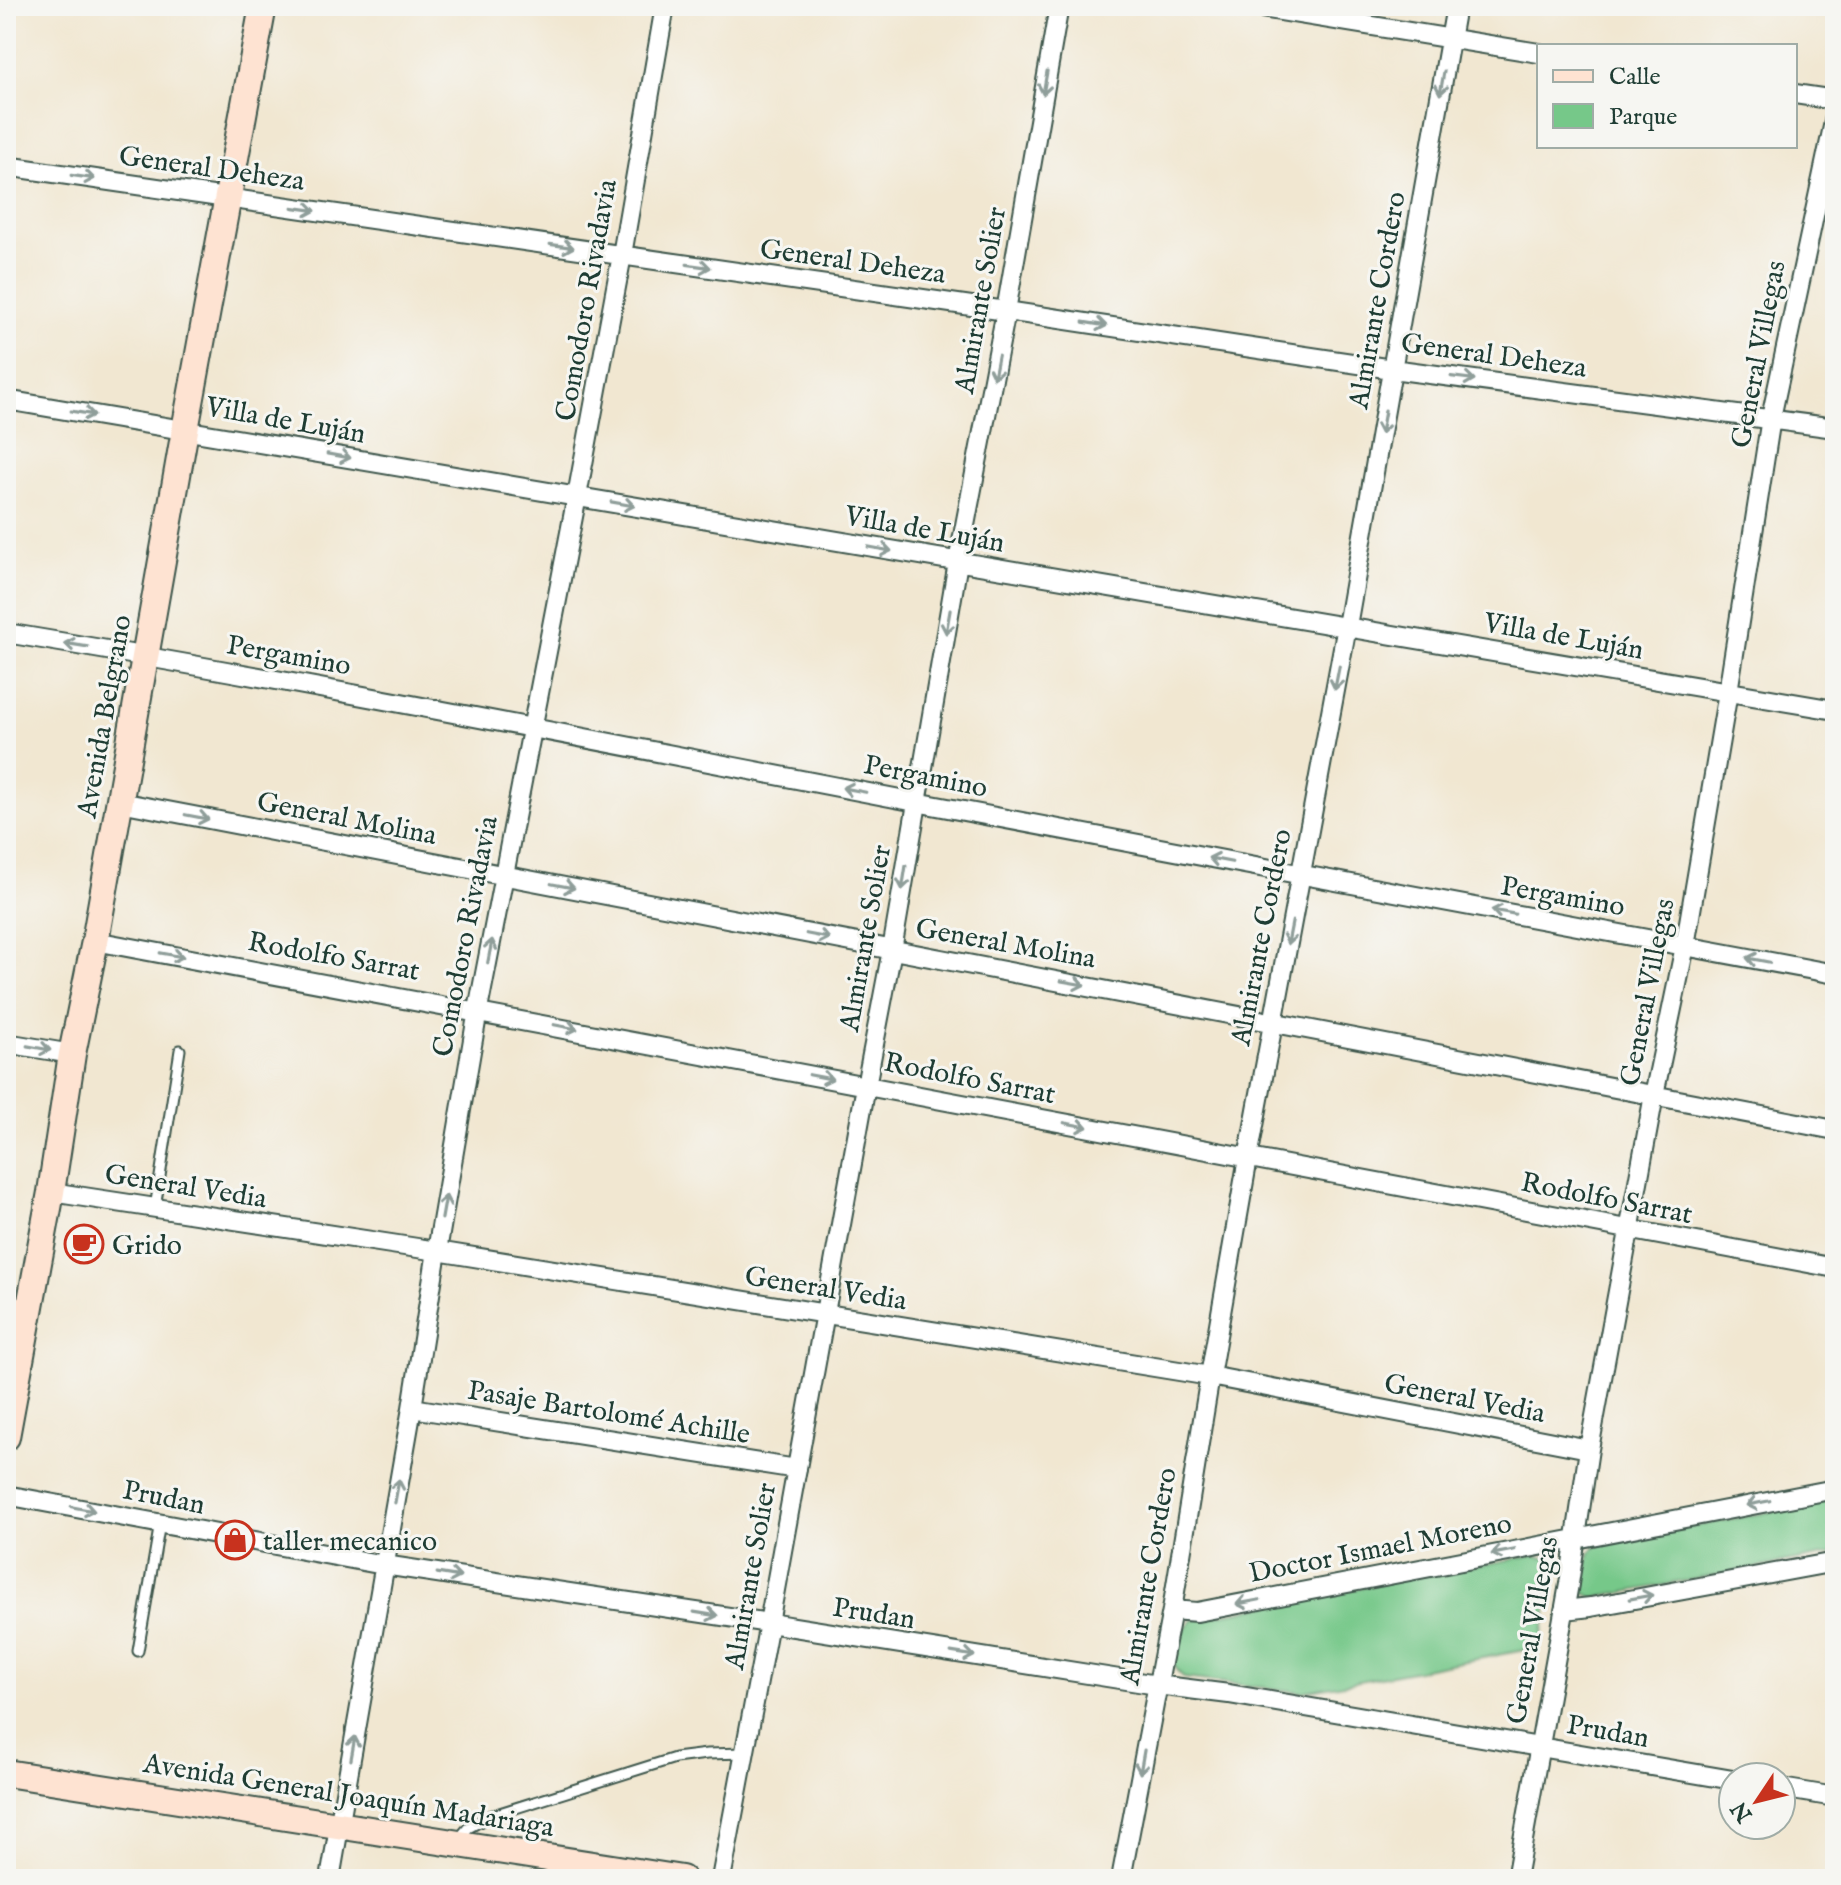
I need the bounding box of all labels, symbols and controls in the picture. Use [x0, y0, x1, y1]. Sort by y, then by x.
legend [1537, 44, 1797, 148]
text: Calle [1609, 62, 1661, 93]
one-way arrow [1037, 70, 1052, 95]
one-way arrow [1434, 70, 1449, 95]
text: Parque [1609, 102, 1677, 133]
street label: General Deheza [117, 139, 308, 200]
one-way arrow [70, 170, 95, 185]
street label: Comodoro Rivadavia [549, 176, 626, 424]
street label: Almirante Cordero [1342, 189, 1415, 413]
one-way arrow [291, 202, 317, 217]
street label: Almirante Solier [948, 204, 1015, 398]
street label: General Deheza [758, 232, 949, 293]
one-way arrow [549, 239, 574, 254]
street label: General Villegas [1724, 258, 1795, 451]
one-way arrow [686, 259, 711, 274]
one-way arrow [1082, 317, 1107, 332]
street label: General Deheza [1399, 326, 1590, 387]
one-way arrow [987, 353, 1002, 379]
one-way arrow [1450, 371, 1475, 386]
street label: Villa de Luján [202, 390, 368, 453]
one-way arrow [70, 406, 95, 421]
one-way arrow [1374, 408, 1389, 434]
one-way arrow [326, 450, 352, 465]
one-way arrow [610, 498, 636, 513]
street label: Villa de Luján [841, 499, 1007, 562]
one-way arrow [866, 542, 892, 557]
street label: Villa de Luján [1480, 606, 1646, 669]
one-way arrow [940, 609, 955, 634]
street label: Avenida Belgrano [70, 612, 141, 822]
street label: Pergamino [224, 628, 353, 685]
one-way arrow [64, 636, 89, 651]
one-way arrow [1329, 664, 1344, 690]
street label: Pergamino [861, 748, 990, 807]
one-way arrow [842, 782, 867, 797]
street label: General Molina [254, 785, 440, 854]
one-way arrow [184, 810, 209, 825]
street label: Comodoro Rivadavia [426, 812, 507, 1060]
street label: Almirante Cordero [1224, 826, 1301, 1050]
street label: Almirante Solier [833, 842, 900, 1036]
one-way arrow [1207, 851, 1233, 866]
one-way arrow [896, 865, 911, 891]
street label: Pergamino [1498, 869, 1627, 926]
one-way arrow [549, 880, 575, 895]
street label: General Villegas [1613, 896, 1684, 1089]
one-way arrow [1491, 904, 1516, 919]
street label: General Molina [913, 911, 1099, 978]
one-way arrow [1281, 920, 1296, 945]
street label: Rodolfo Sarrat [245, 925, 423, 990]
one-way arrow [805, 929, 830, 944]
one-way arrow [483, 939, 498, 965]
one-way arrow [159, 948, 184, 963]
one-way arrow [1746, 951, 1772, 966]
one-way arrow [1060, 977, 1086, 992]
one-way arrow [552, 1020, 578, 1035]
one-way arrow [26, 1042, 51, 1057]
street label: Rodolfo Sarrat [881, 1046, 1059, 1113]
one-way arrow [807, 1070, 833, 1085]
one-way arrow [1063, 1119, 1088, 1134]
street label: General Vedia [102, 1157, 270, 1218]
street label: Rodolfo Sarrat [1518, 1166, 1696, 1233]
one-way arrow [438, 1195, 453, 1221]
cafe icon: Grido [63, 1223, 105, 1265]
place label: Grido [112, 1229, 182, 1264]
street label: General Vedia [742, 1259, 910, 1320]
street label: General Vedia [1381, 1367, 1549, 1432]
street label: Pasaje Bartolomé Achille [465, 1374, 753, 1453]
street label: Almirante Cordero [1113, 1465, 1186, 1689]
street label: Prudan [119, 1473, 208, 1524]
one-way arrow [390, 1479, 405, 1505]
street label: Almirante Solier [718, 1480, 785, 1674]
one-way arrow [1746, 1496, 1772, 1511]
one-way arrow [69, 1502, 95, 1517]
street label: Doctor Ismael Moreno [1246, 1507, 1515, 1592]
shop icon: taller mecanico [214, 1519, 256, 1561]
place label: taller mecanico [263, 1525, 437, 1560]
street label: General Villegas [1500, 1534, 1567, 1727]
one-way arrow [1491, 1545, 1516, 1560]
one-way arrow [436, 1568, 461, 1583]
one-way arrow [1628, 1589, 1654, 1604]
street label: Prudan [830, 1591, 917, 1638]
one-way arrow [1236, 1595, 1261, 1610]
one-way arrow [693, 1607, 718, 1622]
one-way arrow [950, 1647, 975, 1662]
street label: Prudan [1564, 1708, 1652, 1757]
one-way arrow [346, 1735, 361, 1761]
street label: Avenida General Joaquín Madariaga [140, 1747, 557, 1846]
one-way arrow [1134, 1748, 1149, 1774]
north arrow [1717, 1761, 1797, 1841]
text: N [1725, 1795, 1760, 1828]

